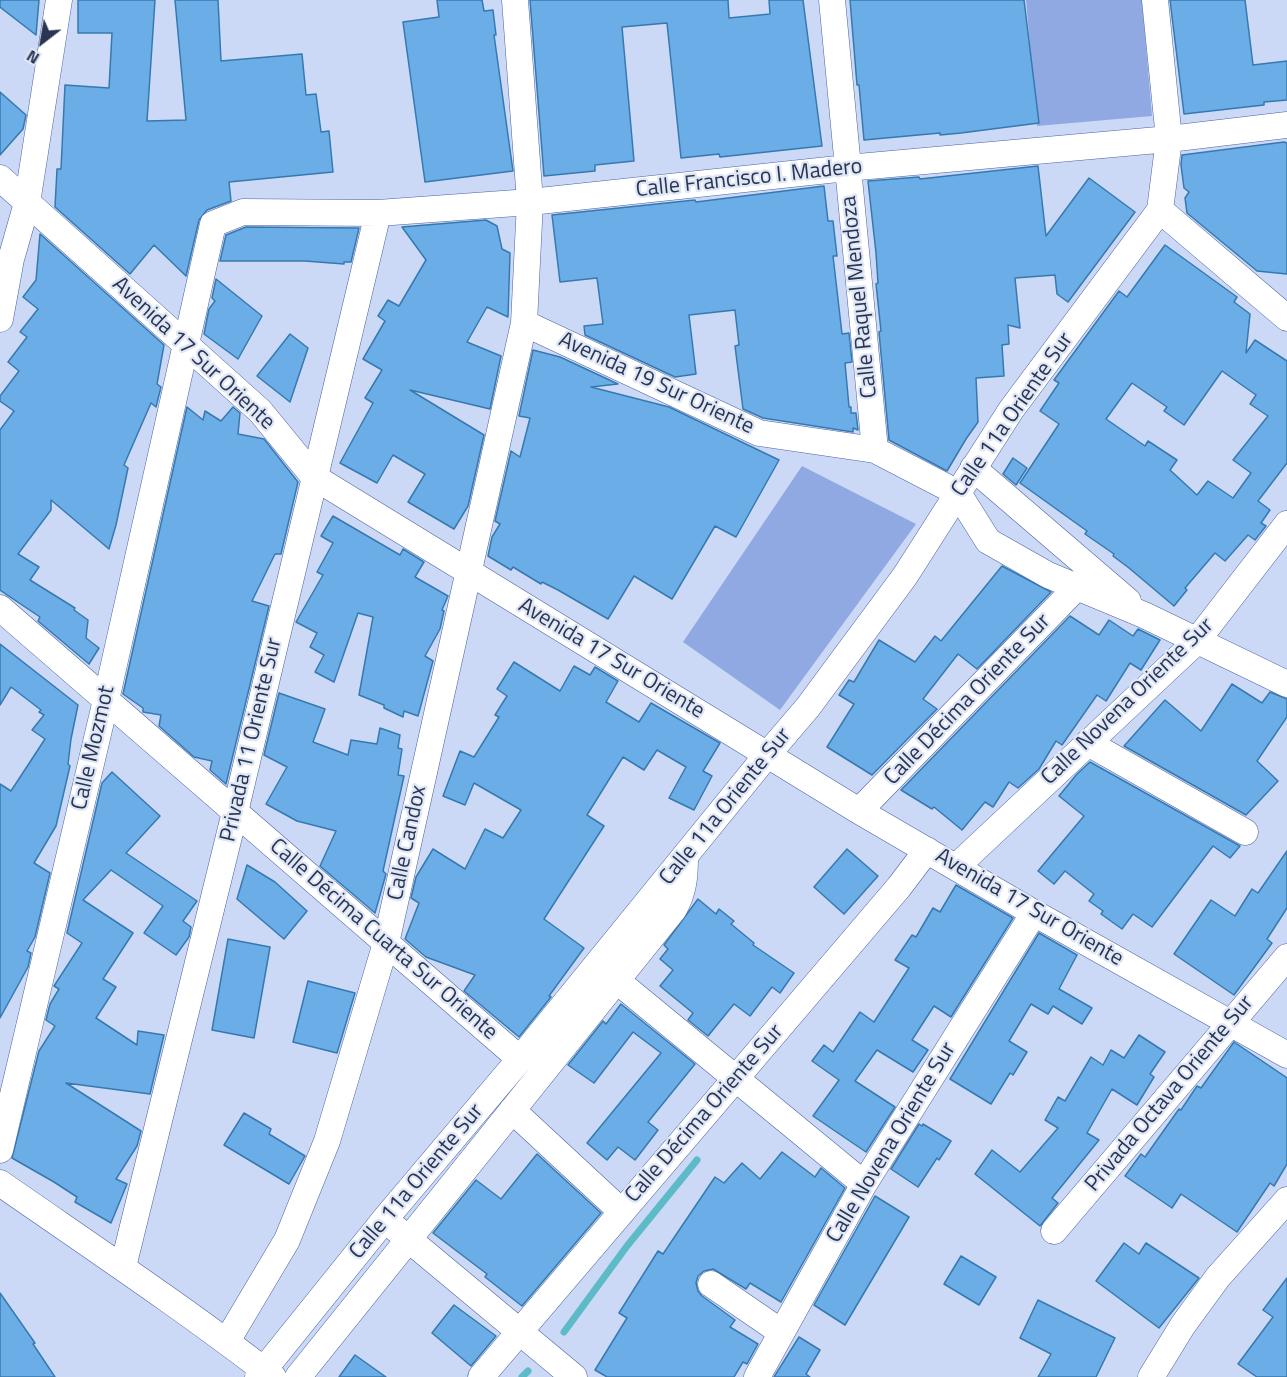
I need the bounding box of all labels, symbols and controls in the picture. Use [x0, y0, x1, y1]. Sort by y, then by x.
north arrow [12, 12, 72, 72]
text: N [22, 44, 44, 71]
street label: Calle Francisco I. Madero [635, 154, 863, 204]
street label: Calle Raquel Mendoza [836, 194, 884, 400]
street label: Avenida 17 Sur Oriente [106, 272, 280, 436]
street label: Avenida 19 Sur Oriente [554, 327, 758, 441]
street label: Calle 11a Oriente Sur [946, 328, 1080, 502]
street label: Avenida 17 Sur Oriente [513, 593, 709, 725]
street label: Calle Décima Oriente Sur [879, 609, 1057, 791]
street label: Calle Novena Oriente Sur [1036, 613, 1220, 791]
street label: Privada 11 Oriente Sur [216, 635, 288, 845]
street label: Calle Mozmot [67, 683, 121, 813]
street label: Calle 11a Oriente Sur [655, 723, 797, 891]
street label: Calle Candox [383, 783, 433, 903]
street label: Calle Décima Cuarta Sur Oriente [264, 834, 502, 1046]
street label: Avenida 17 Sur Oriente [930, 843, 1128, 973]
street label: Privada Octava Oriente Sur [1080, 990, 1260, 1198]
street label: Calle Décima Oriente Sur [620, 1019, 790, 1209]
street label: Calle Novena Oriente Sur [822, 1038, 962, 1248]
street label: Calle 11a Oriente Sur [344, 1099, 490, 1265]

